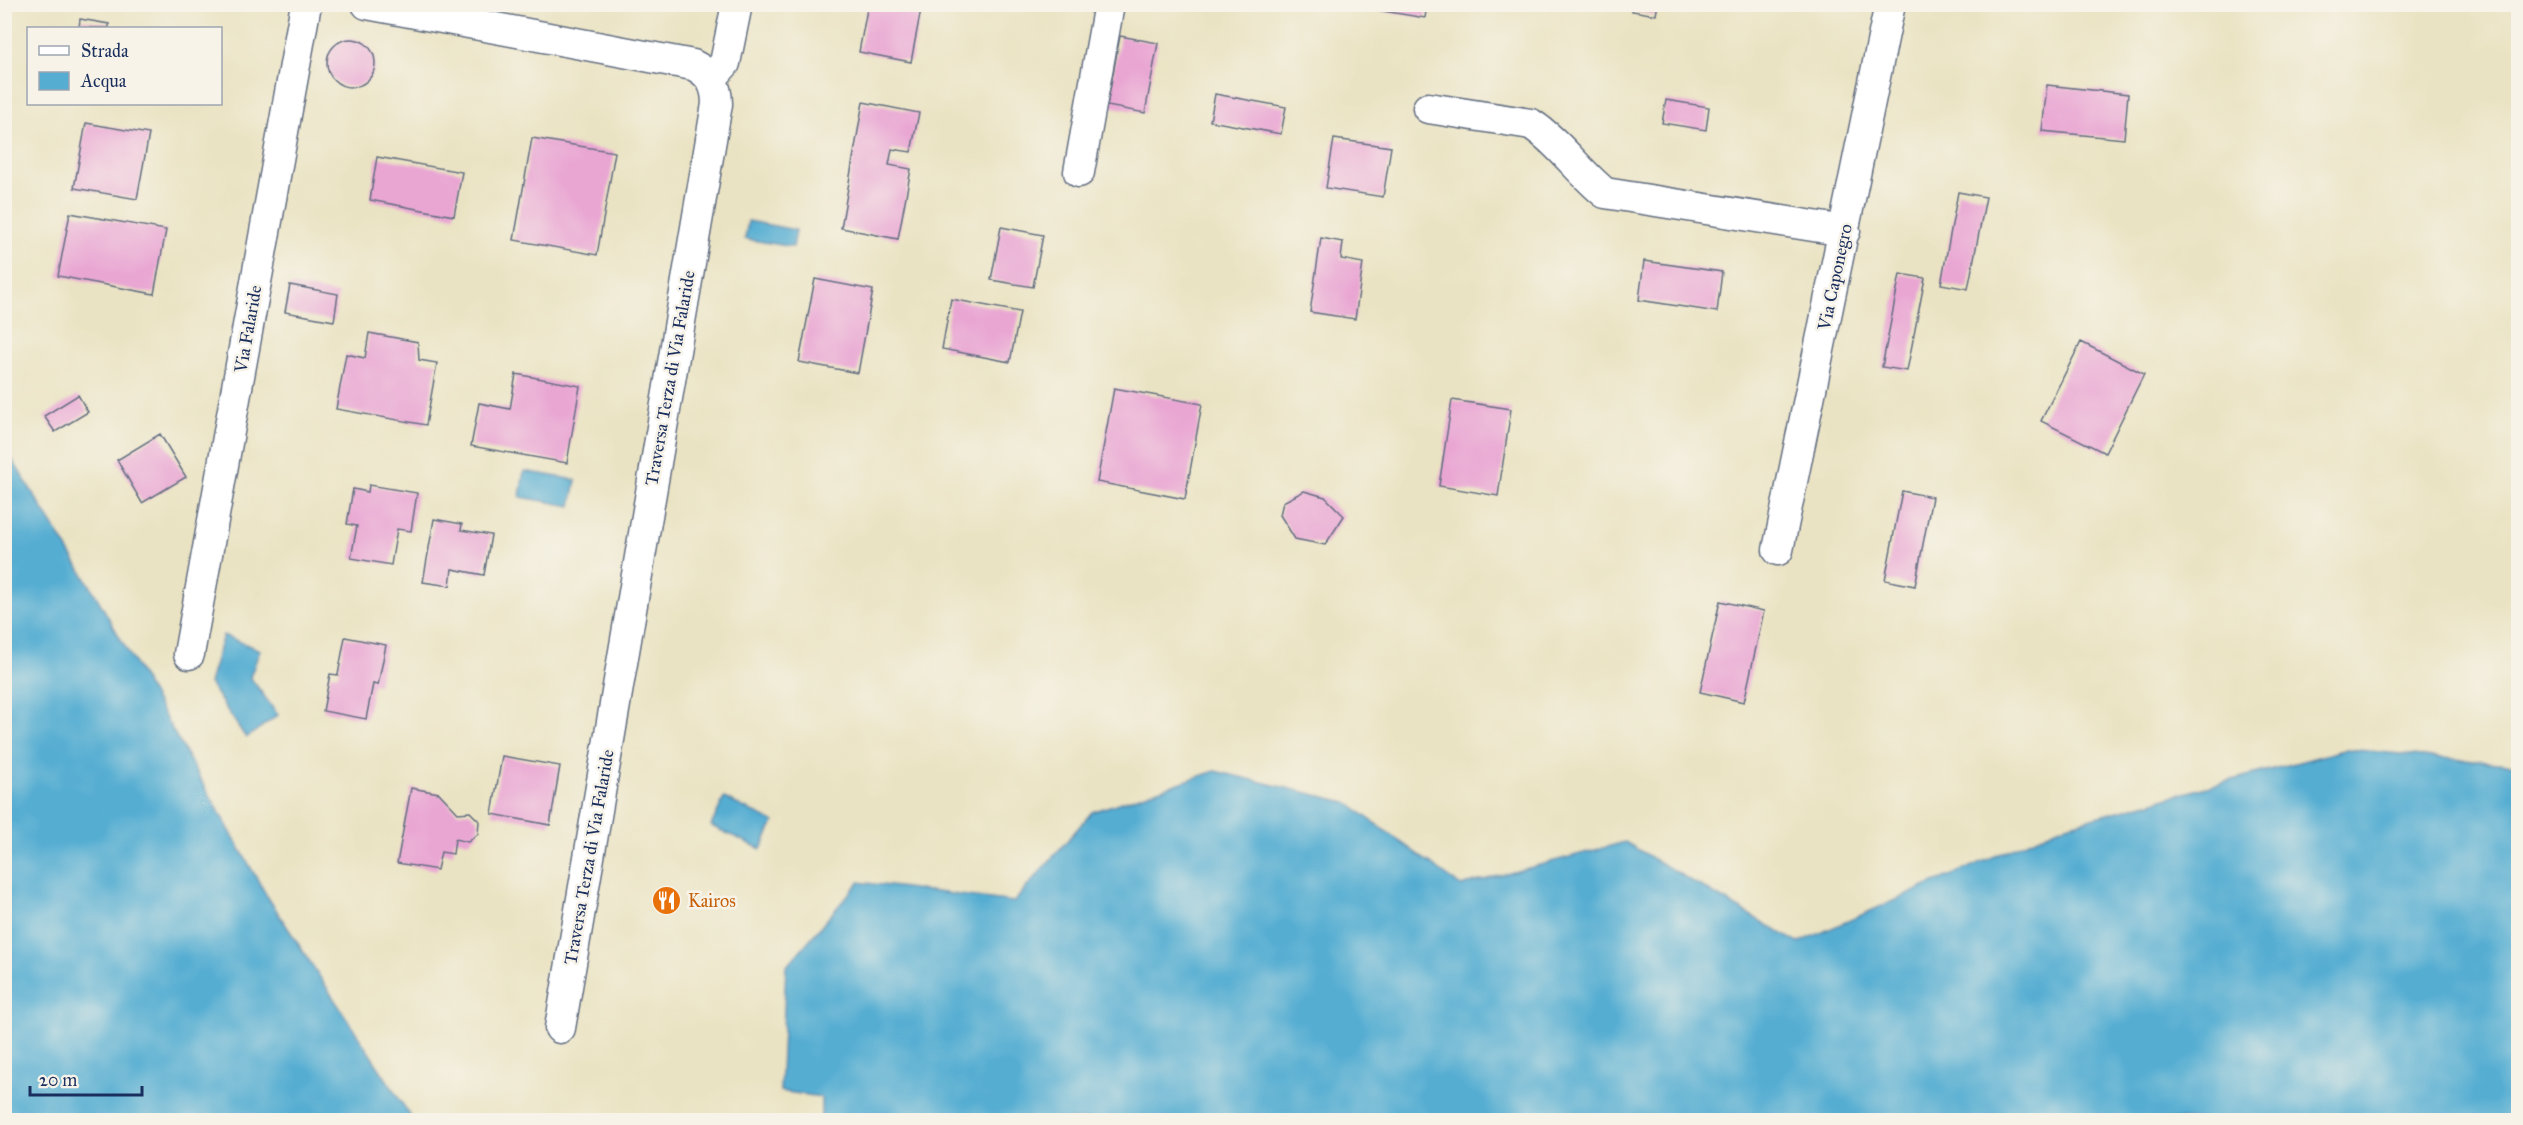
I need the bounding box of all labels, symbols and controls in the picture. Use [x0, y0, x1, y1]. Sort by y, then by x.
legend [27, 27, 222, 105]
text: Strada [81, 40, 129, 62]
text: Acqua [80, 70, 127, 93]
street label: Via Caponegro [1813, 222, 1858, 334]
street label: Traversa Terza di Via Falaride [640, 269, 700, 487]
street label: Via Falaride [229, 284, 267, 375]
street label: Traversa Terza di Via Falaride [559, 748, 619, 966]
restaurant icon: Kairos [651, 885, 683, 917]
place label: Kairos [688, 890, 736, 912]
scale bar [30, 1059, 142, 1097]
text: 20 m [39, 1069, 77, 1091]

